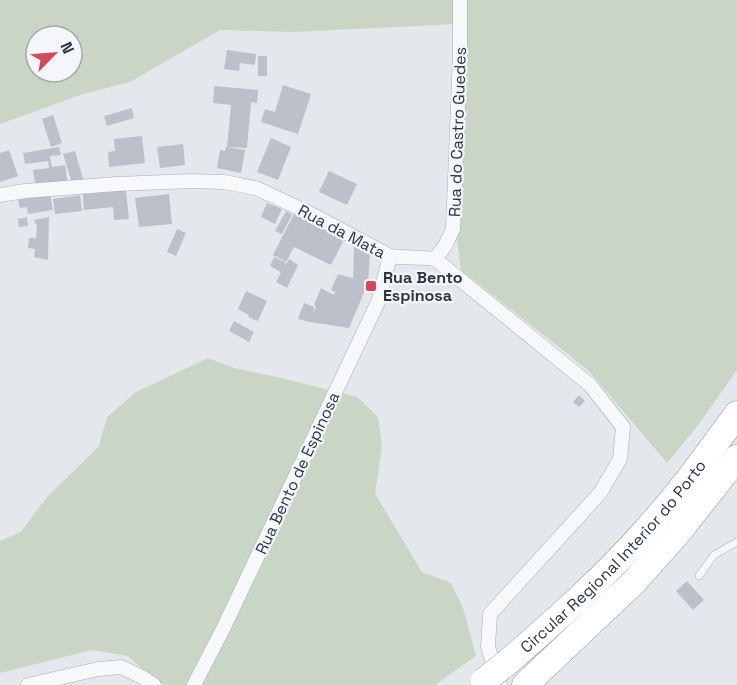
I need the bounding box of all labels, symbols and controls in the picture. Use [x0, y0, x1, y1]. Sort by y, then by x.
north arrow [24, 24, 84, 84]
text: N [55, 39, 79, 57]
street label: Rua do Castro Guedes [444, 47, 471, 217]
street label: Rua da Mata [295, 200, 389, 263]
place label: Rua Bento Espinosa [383, 267, 463, 306]
marker: Rua Bento Espinosa [364, 279, 378, 293]
street label: Rua Bento de Espinosa [251, 389, 344, 558]
street label: Circular Regional Interior do Porto [516, 456, 711, 657]

